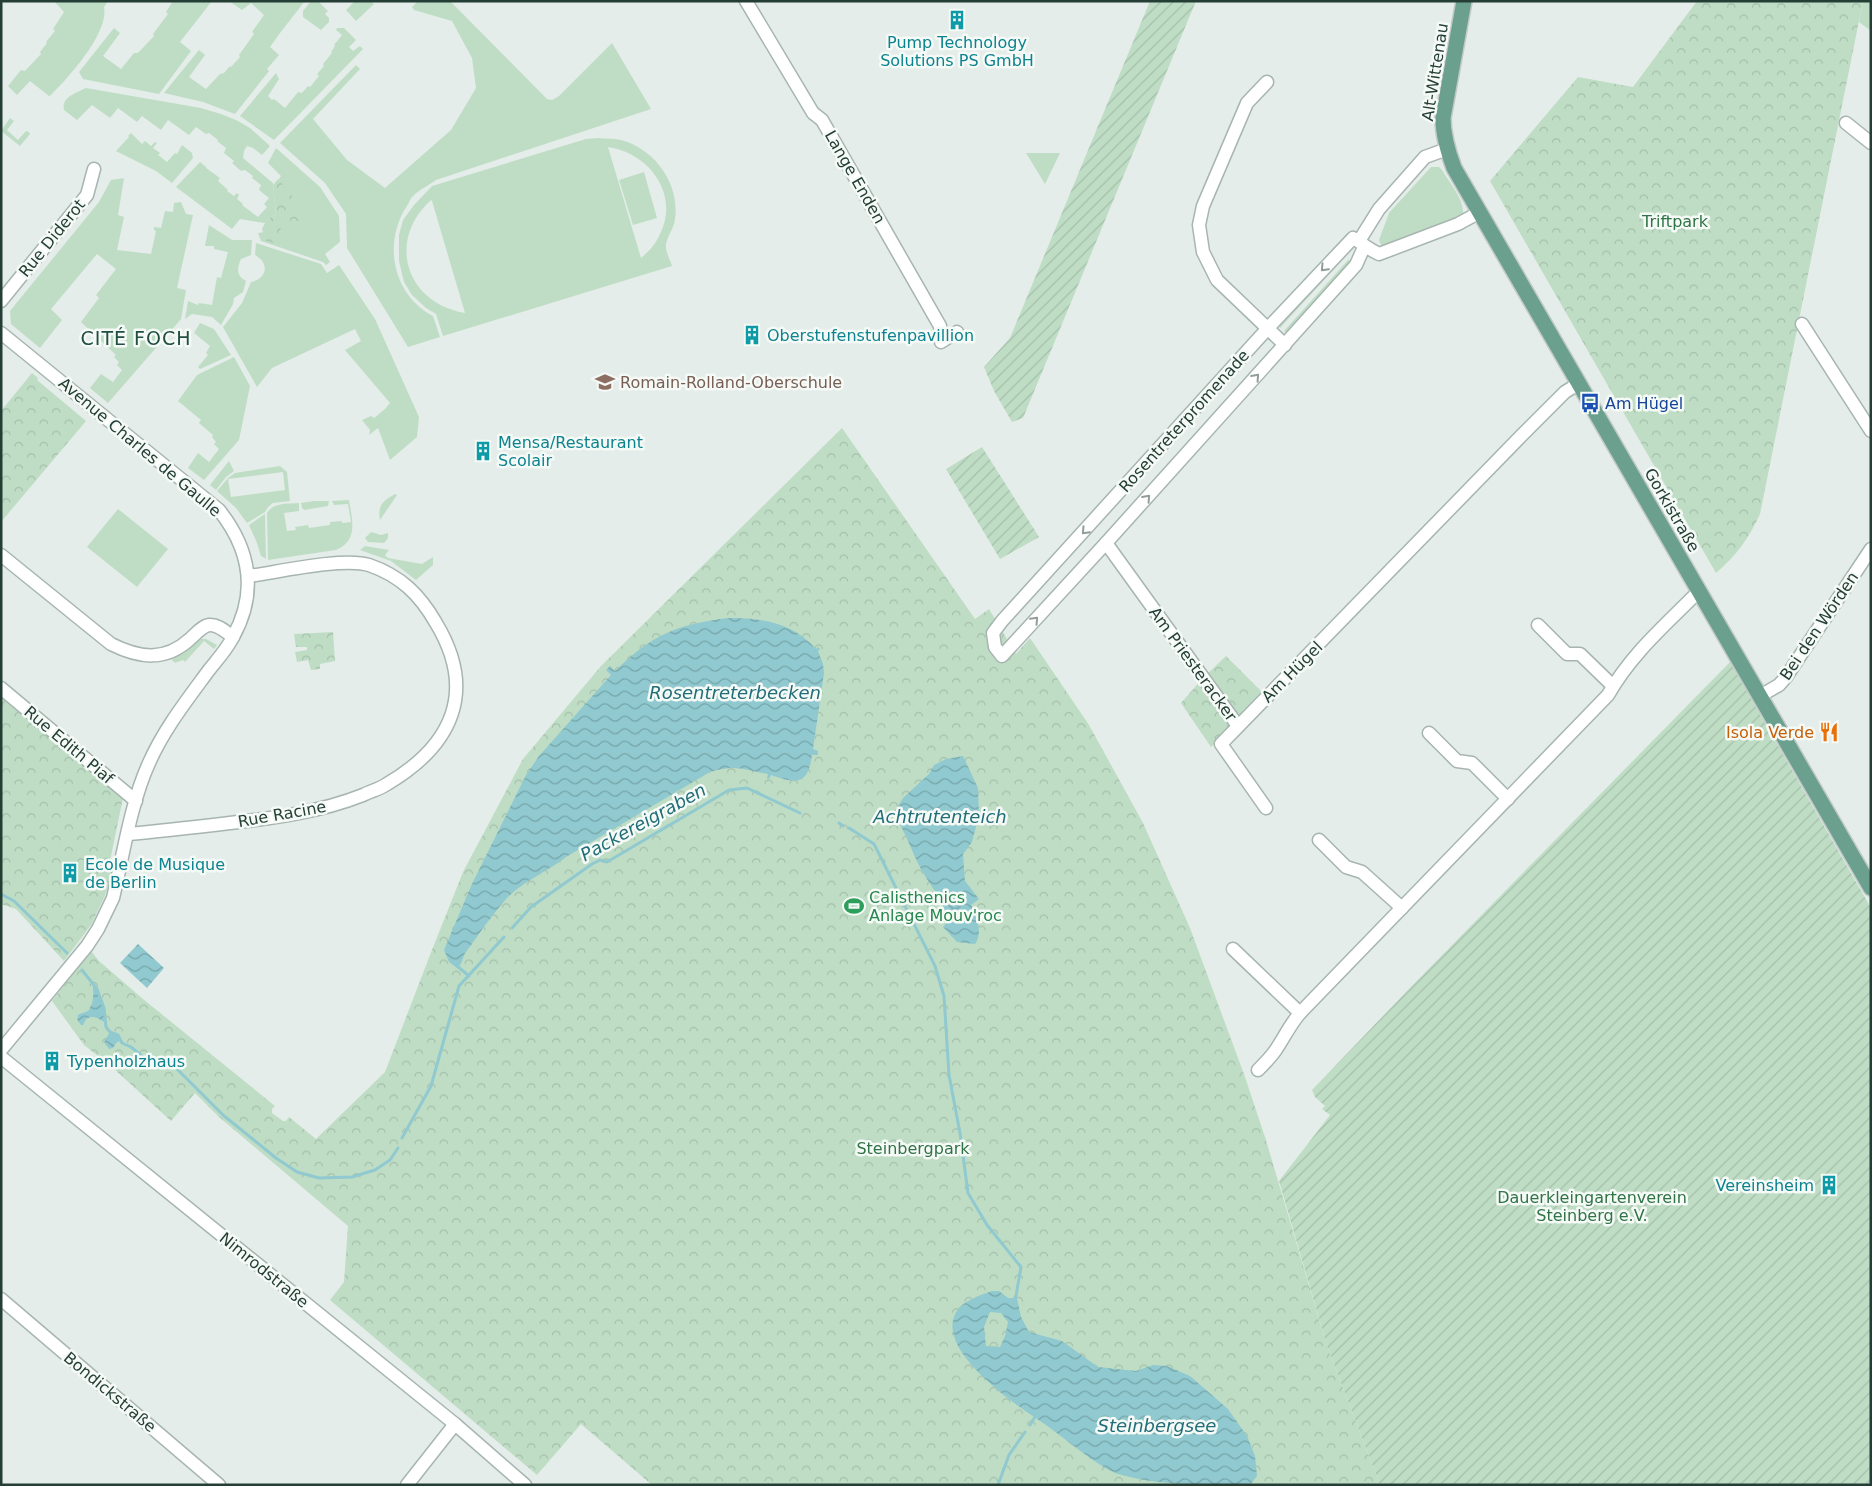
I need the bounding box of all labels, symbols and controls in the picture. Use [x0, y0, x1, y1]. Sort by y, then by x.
building icon: Pump Technology Solutions PS GmbH [946, 9, 968, 31]
street label: Alt-Wittenau [1418, 22, 1452, 122]
place label: Pump Technology Solutions PS GmbH [880, 33, 1034, 70]
street label: Lange Enden [821, 127, 889, 227]
street label: Rue Diderot [15, 195, 89, 281]
park label: Triftpark [1641, 212, 1709, 231]
one-way arrow [1321, 262, 1330, 271]
building icon: Oberstufenstufenpavillion [741, 324, 763, 346]
place label: Oberstufenstufenpavillion [767, 326, 974, 345]
district label: CITÉ FOCH [81, 327, 191, 349]
street label: Rosentreterpromenade [1115, 346, 1253, 496]
school or university icon: Romain-Rolland-Oberschule [594, 371, 616, 393]
street label: Avenue Charles de Gaulle [55, 373, 225, 521]
place label: Romain-Rolland-Oberschule [620, 373, 842, 392]
one-way arrow [1250, 374, 1259, 383]
bus stop icon: Am Hügel [1579, 392, 1601, 414]
place label: Am Hügel [1605, 394, 1683, 413]
place label: Mensa/Restaurant Scolair [498, 433, 643, 470]
building icon: Mensa/Restaurant Scolair [472, 440, 494, 462]
street label: Gorkistraße [1640, 465, 1704, 555]
one-way arrow [1141, 494, 1150, 503]
one-way arrow [1082, 525, 1091, 534]
street label: Bei den Wörden [1776, 568, 1862, 684]
street label: Am Priesteracker [1145, 603, 1241, 725]
one-way arrow [1029, 617, 1038, 626]
street label: Am Hügel [1258, 638, 1326, 706]
water label: Rosentreterbecken [649, 682, 821, 703]
street label: Rue Edith Piaf [20, 702, 118, 788]
restaurant icon: Isola Verde [1818, 721, 1840, 743]
place label: Isola Verde [1726, 723, 1814, 742]
water label: Packereigraben [576, 779, 710, 865]
street label: Rue Racine [236, 797, 328, 831]
water label: Achtrutenteich [872, 806, 1007, 827]
place label: Ecole de Musique de Berlin [85, 855, 225, 892]
building icon: Ecole de Musique de Berlin [59, 862, 81, 884]
place label: Calisthenics Anlage Mouv'roc [869, 888, 1002, 925]
sports icon: Calisthenics Anlage Mouv'roc [843, 895, 865, 917]
building icon: Typenholzhaus [41, 1050, 63, 1072]
place label: Typenholzhaus [66, 1052, 185, 1071]
park label: Steinbergpark [856, 1139, 970, 1158]
building icon: Vereinsheim [1818, 1174, 1840, 1196]
place label: Vereinsheim [1715, 1176, 1814, 1195]
park label: Dauerkleingartenverein Steinberg e.V. [1497, 1188, 1687, 1225]
street label: Nimrodstraße [216, 1228, 312, 1312]
street label: Bondickstraße [60, 1348, 160, 1436]
water label: Steinbergsee [1098, 1415, 1216, 1436]

